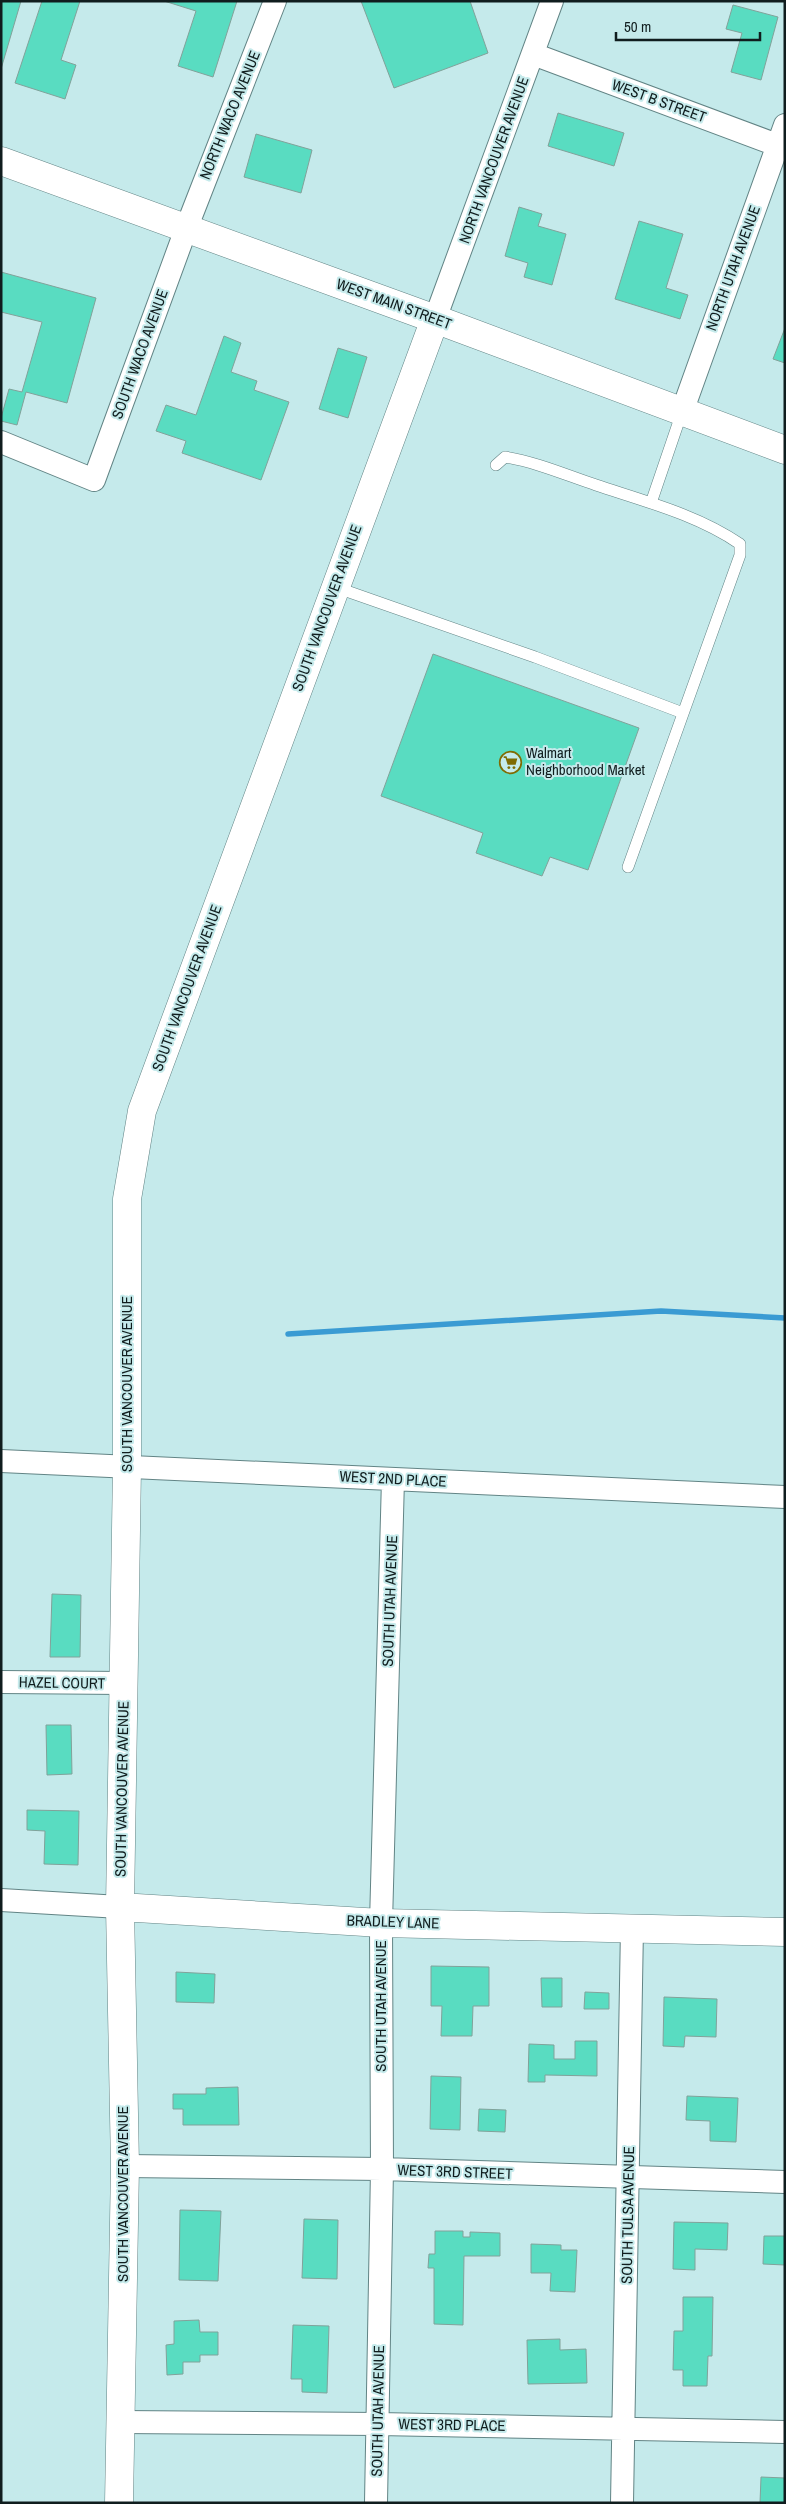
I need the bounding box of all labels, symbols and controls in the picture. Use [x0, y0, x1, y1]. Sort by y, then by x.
scale bar [616, 10, 760, 42]
text: 50 m [624, 16, 651, 37]
street label: NORTH WACO AVENUE [194, 47, 265, 182]
street label: NORTH VANCOUVER AVENUE [454, 73, 534, 246]
street label: WEST B STREET [609, 74, 710, 127]
street label: NORTH UTAH AVENUE [700, 202, 765, 333]
street label: WEST MAIN STREET [334, 273, 455, 334]
street label: SOUTH WACO AVENUE [106, 286, 173, 422]
street label: SOUTH VANCOUVER AVENUE [287, 522, 366, 694]
place label: Walmart Neighborhood Market [526, 742, 646, 780]
supermarket icon: Walmart Neighborhood Market [498, 750, 522, 774]
street label: SOUTH VANCOUVER AVENUE [147, 902, 226, 1074]
street label: SOUTH VANCOUVER AVENUE [116, 1296, 137, 1472]
street label: WEST 2ND PLACE [339, 1465, 447, 1492]
street label: SOUTH UTAH AVENUE [377, 1535, 402, 1667]
street label: HAZEL COURT [19, 1671, 106, 1694]
street label: SOUTH VANCOUVER AVENUE [109, 1701, 134, 1877]
street label: BRADLEY LANE [346, 1909, 440, 1934]
street label: SOUTH UTAH AVENUE [370, 1940, 391, 2072]
street label: SOUTH VANCOUVER AVENUE [112, 2106, 133, 2282]
street label: SOUTH TULSA AVENUE [616, 2146, 639, 2284]
street label: WEST 3RD STREET [397, 2159, 513, 2184]
street label: SOUTH UTAH AVENUE [366, 2345, 389, 2477]
street label: WEST 3RD PLACE [398, 2413, 506, 2436]

